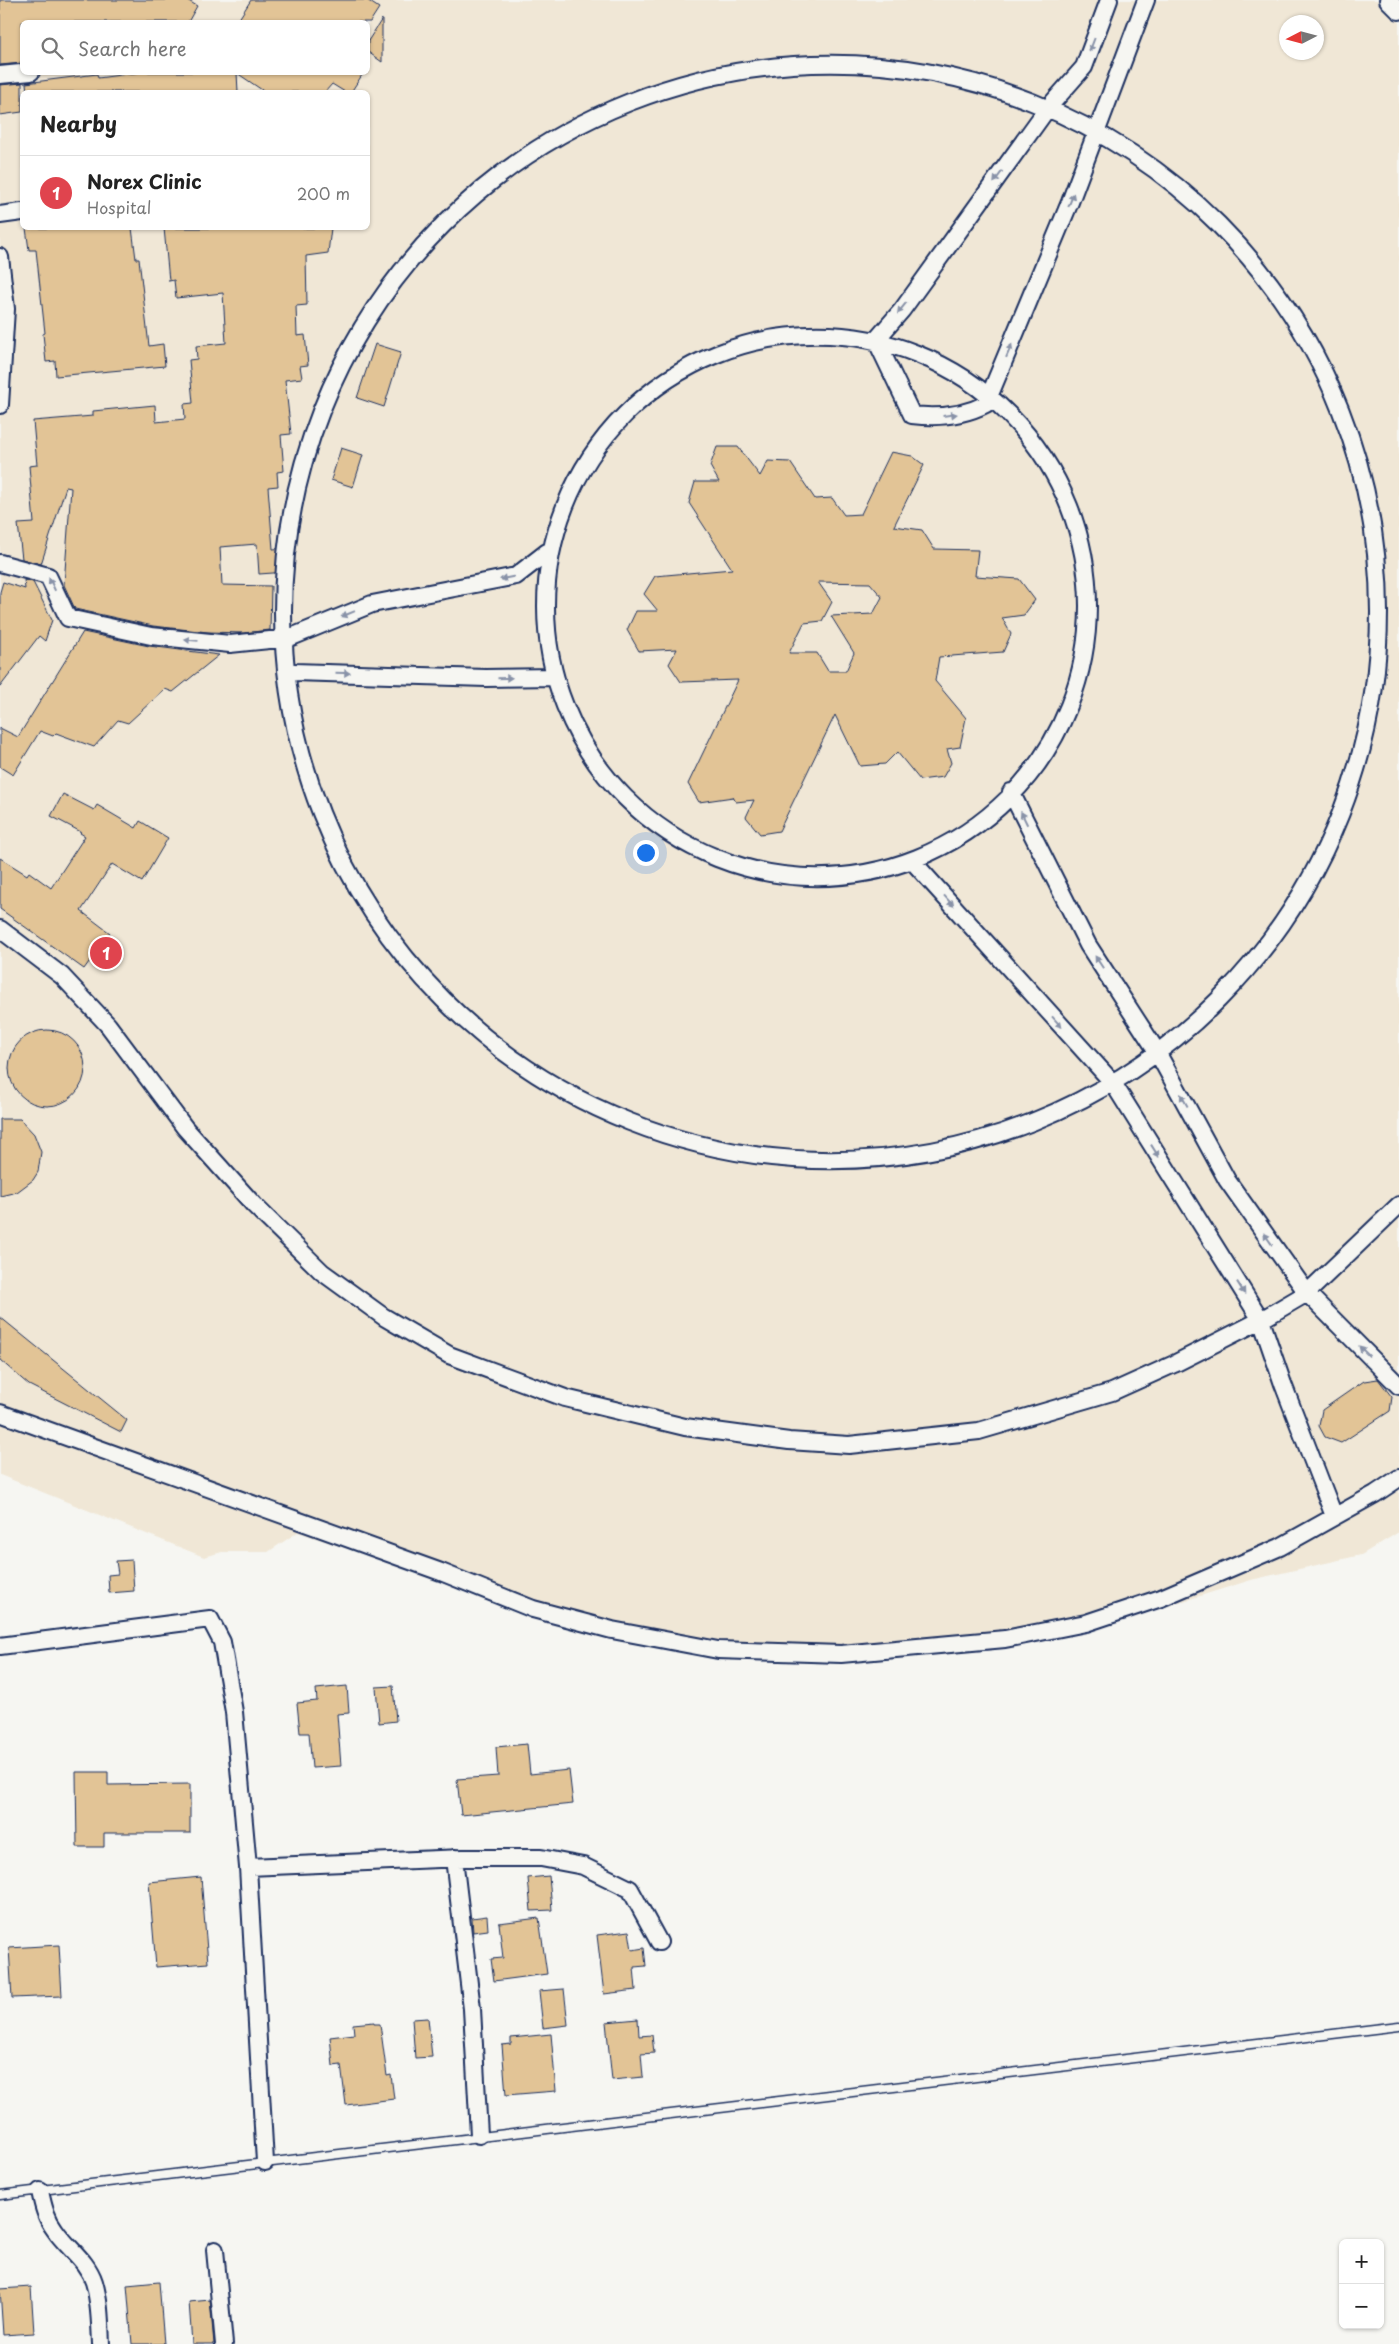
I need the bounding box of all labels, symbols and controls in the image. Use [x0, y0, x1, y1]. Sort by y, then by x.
north arrow [1279, 15, 1324, 60]
search box [20, 20, 370, 75]
icon: search [38, 34, 66, 62]
text: Search here [78, 34, 187, 62]
one-way arrow [1088, 38, 1095, 53]
text: Nearby [40, 107, 117, 139]
text: Norex Clinic [87, 167, 202, 195]
one-way arrow [993, 170, 1003, 184]
text: 1 [52, 181, 60, 205]
text: 200 m [297, 181, 350, 205]
one-way arrow [1068, 193, 1075, 208]
text: Hospital [87, 195, 151, 219]
one-way arrow [897, 301, 908, 314]
one-way arrow [1005, 343, 1013, 358]
one-way arrow [942, 411, 958, 419]
one-way arrow [499, 574, 514, 582]
one-way arrow [48, 577, 56, 591]
one-way arrow [341, 611, 356, 618]
one-way arrow [183, 636, 199, 644]
one-way arrow [335, 669, 351, 677]
one-way arrow [497, 674, 513, 682]
one-way arrow [1020, 810, 1028, 825]
your location [633, 840, 659, 866]
one-way arrow [943, 894, 954, 907]
pin: 1 [90, 934, 122, 972]
one-way arrow [1094, 955, 1103, 969]
one-way arrow [1051, 1015, 1063, 1027]
one-way arrow [1179, 1094, 1188, 1107]
one-way arrow [1150, 1144, 1160, 1157]
one-way arrow [1263, 1232, 1273, 1245]
one-way arrow [1237, 1282, 1246, 1295]
one-way arrow [1359, 1345, 1371, 1357]
map controls [1339, 2239, 1384, 2329]
button: + [1339, 2239, 1384, 2284]
button: − [1339, 2284, 1384, 2329]

